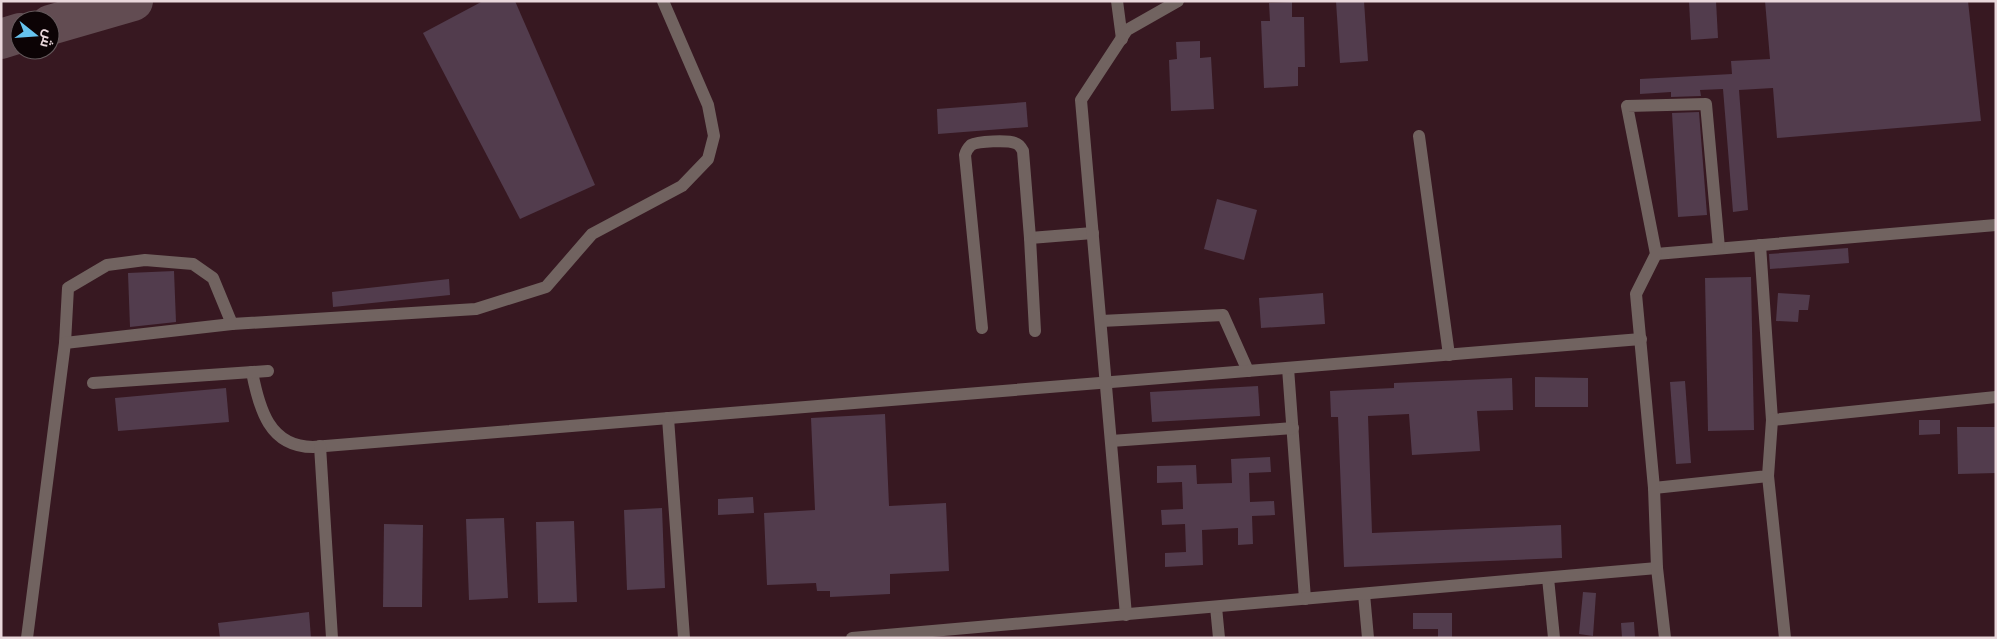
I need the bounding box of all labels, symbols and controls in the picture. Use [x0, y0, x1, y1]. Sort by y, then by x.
north arrow [10, 10, 60, 60]
text: ش [36, 28, 59, 50]

